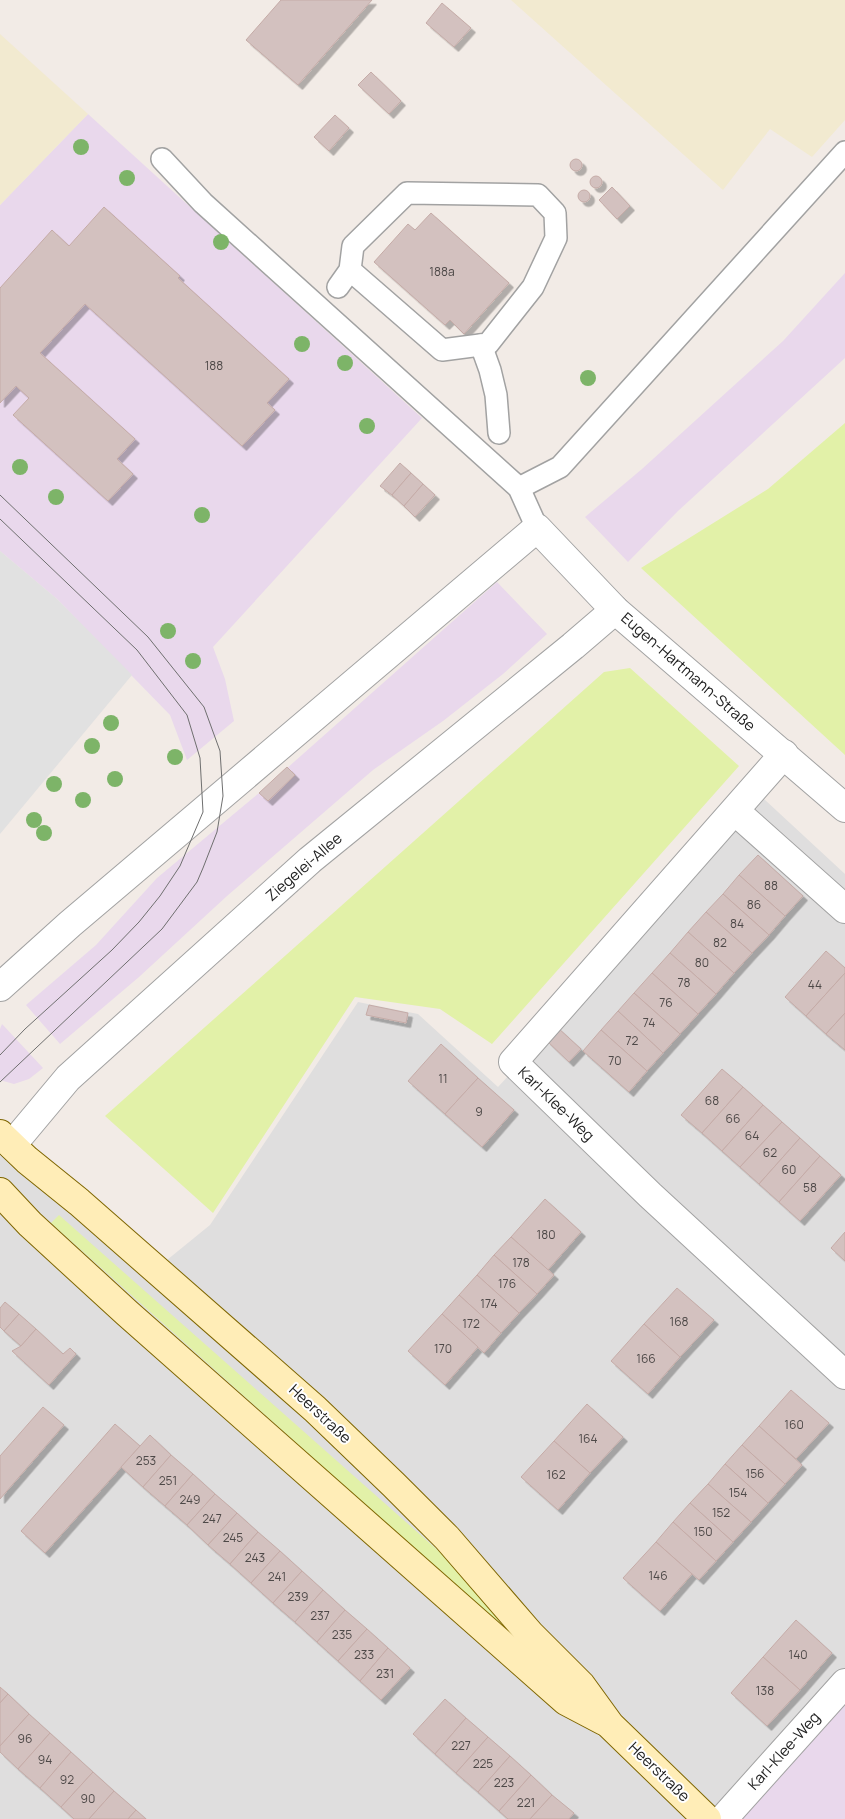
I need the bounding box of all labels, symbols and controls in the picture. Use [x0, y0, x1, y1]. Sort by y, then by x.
house number: 188a [429, 263, 455, 280]
house number: 188 [205, 357, 223, 374]
street label: Eugen-Hartmann-Straße [617, 607, 760, 736]
street label: Ziegelei-Allee [261, 827, 347, 906]
house number: 88 [764, 877, 778, 894]
house number: 86 [747, 896, 761, 913]
house number: 84 [730, 915, 744, 932]
house number: 82 [713, 934, 727, 951]
house number: 80 [695, 954, 709, 971]
house number: 78 [678, 974, 691, 991]
house number: 44 [808, 976, 822, 993]
house number: 76 [659, 994, 673, 1011]
house number: 74 [643, 1014, 655, 1031]
house number: 72 [626, 1032, 639, 1049]
house number: 70 [608, 1052, 622, 1069]
street label: Karl-Klee-Weg [514, 1062, 599, 1146]
house number: 11 [438, 1070, 448, 1087]
house number: 68 [705, 1092, 719, 1109]
house number: 9 [475, 1103, 483, 1120]
house number: 66 [726, 1110, 740, 1127]
house number: 64 [745, 1127, 759, 1144]
house number: 62 [763, 1144, 777, 1161]
house number: 60 [782, 1161, 796, 1178]
house number: 58 [803, 1179, 817, 1196]
house number: 180 [537, 1226, 555, 1243]
house number: 178 [512, 1254, 530, 1271]
house number: 176 [498, 1275, 516, 1292]
house number: 174 [480, 1295, 498, 1312]
house number: 168 [669, 1313, 689, 1330]
house number: 172 [462, 1315, 480, 1332]
house number: 170 [434, 1340, 452, 1357]
house number: 166 [636, 1350, 656, 1367]
street label: Heerstraße [285, 1379, 356, 1448]
house number: 160 [784, 1416, 804, 1433]
house number: 164 [578, 1430, 598, 1447]
house number: 253 [136, 1452, 156, 1469]
house number: 156 [745, 1465, 765, 1482]
house number: 162 [547, 1466, 566, 1483]
house number: 251 [159, 1472, 177, 1489]
house number: 154 [729, 1484, 747, 1501]
house number: 249 [179, 1491, 201, 1508]
house number: 152 [712, 1504, 730, 1521]
house number: 247 [202, 1510, 222, 1527]
house number: 150 [694, 1523, 712, 1540]
house number: 245 [223, 1529, 243, 1546]
house number: 243 [245, 1549, 265, 1566]
house number: 146 [648, 1567, 668, 1584]
house number: 241 [268, 1568, 286, 1585]
house number: 239 [288, 1588, 308, 1605]
house number: 237 [310, 1607, 330, 1624]
house number: 235 [332, 1626, 352, 1643]
house number: 233 [354, 1646, 374, 1663]
house number: 140 [788, 1646, 808, 1663]
house number: 231 [376, 1665, 394, 1682]
house number: 138 [756, 1682, 774, 1699]
street label: Karl-Klee-Weg [743, 1707, 824, 1794]
house number: 96 [18, 1730, 32, 1747]
house number: 227 [451, 1737, 471, 1754]
street label: Heerstraße [624, 1737, 695, 1806]
house number: 94 [38, 1751, 52, 1768]
house number: 225 [473, 1755, 493, 1772]
house number: 92 [60, 1771, 74, 1788]
house number: 223 [494, 1774, 514, 1791]
house number: 90 [81, 1790, 95, 1807]
house number: 221 [517, 1794, 535, 1811]

